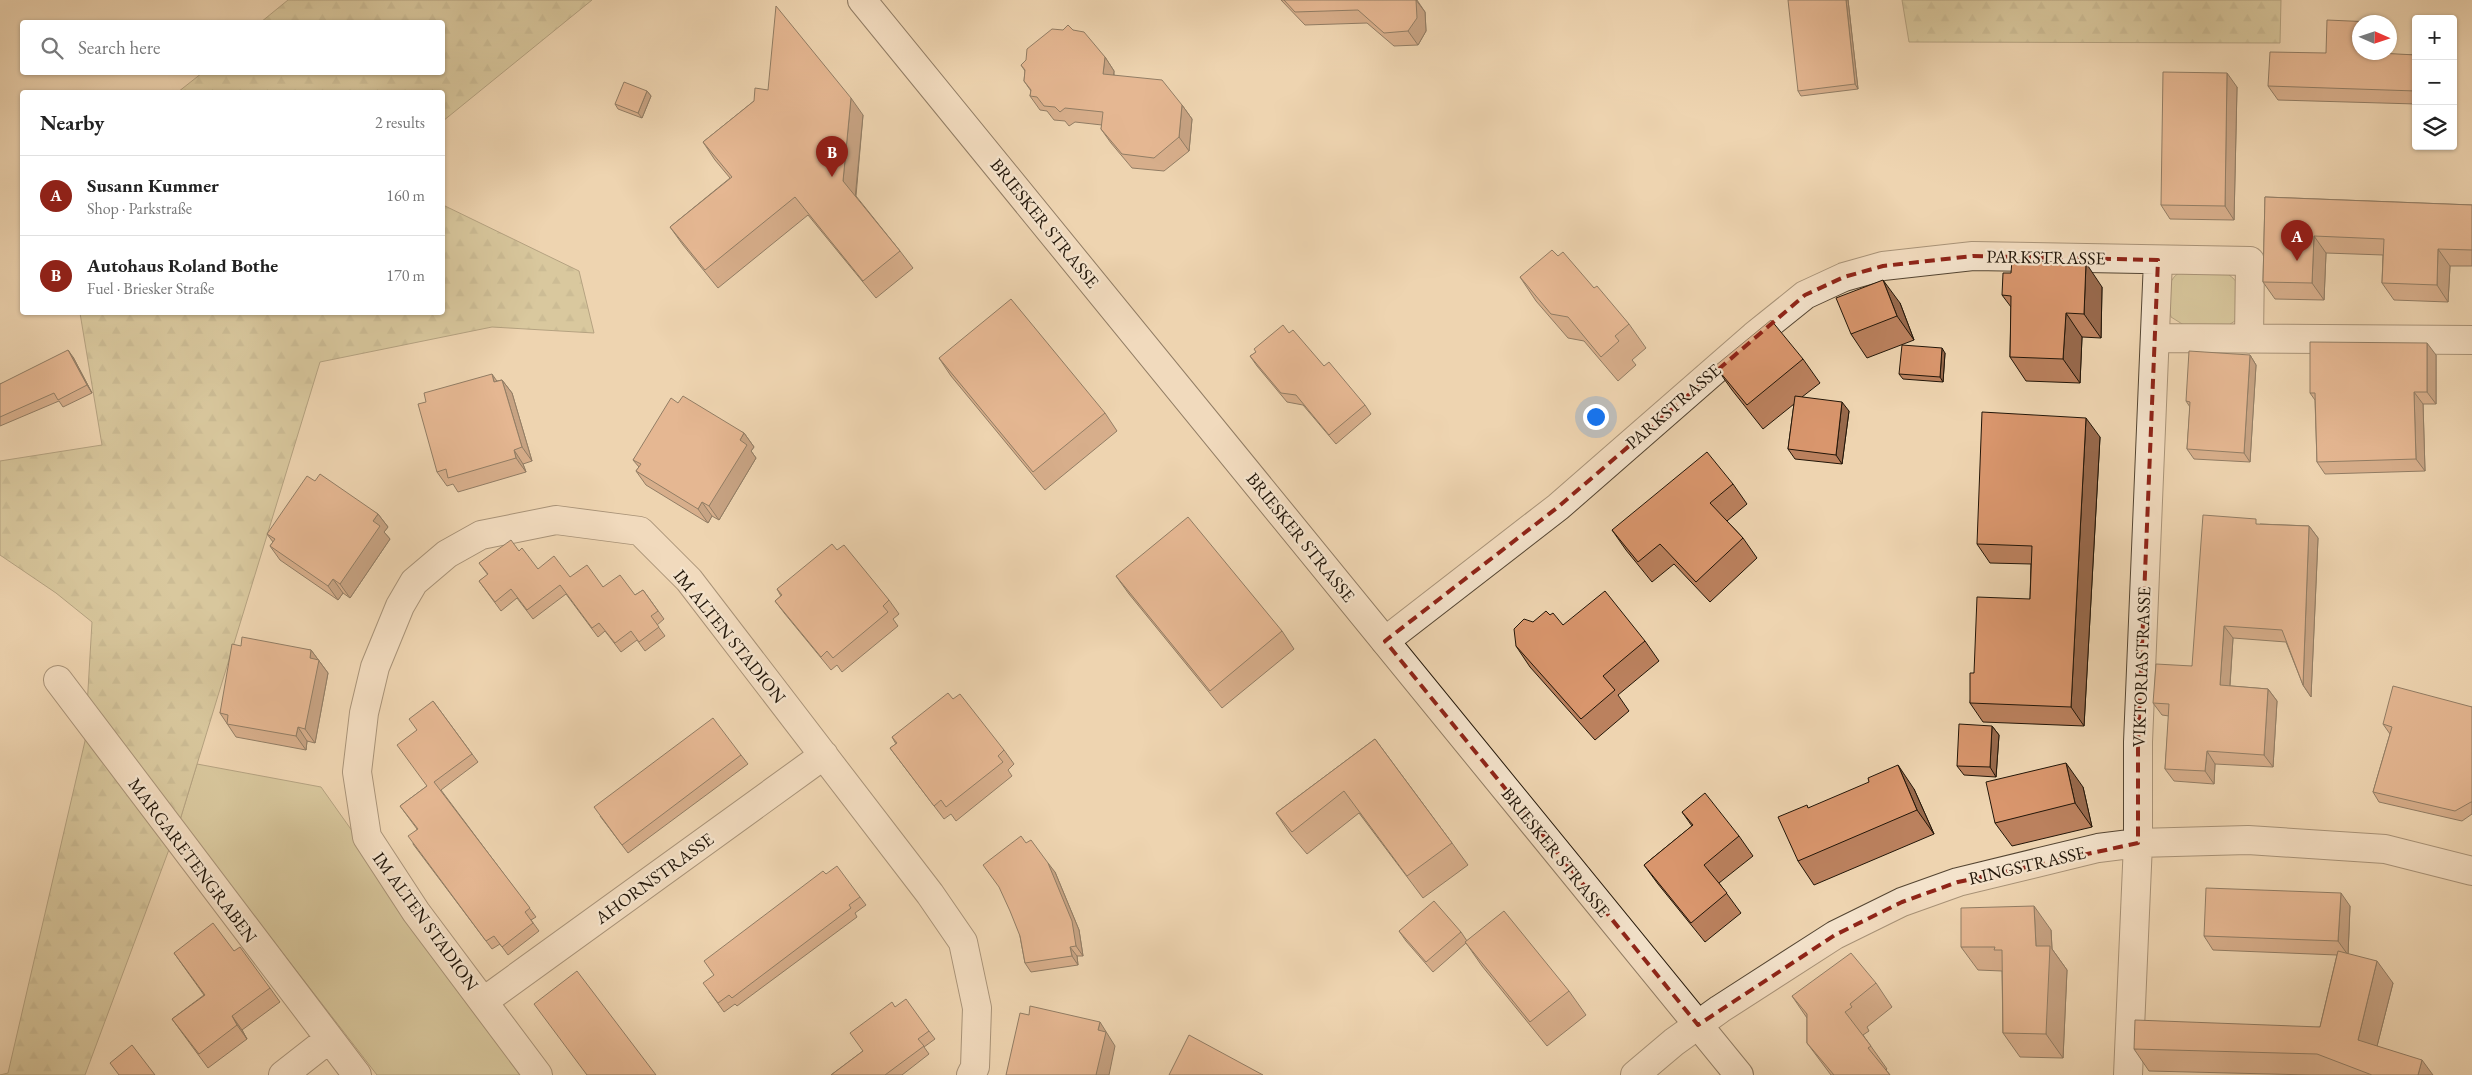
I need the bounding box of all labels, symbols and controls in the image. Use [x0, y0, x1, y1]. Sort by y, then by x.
north arrow [2352, 15, 2397, 60]
map controls [2412, 15, 2457, 150]
button: + [2412, 15, 2457, 60]
search box [20, 20, 445, 75]
icon: search [38, 34, 66, 62]
text: Search here [78, 35, 160, 60]
button: − [2412, 60, 2457, 105]
button: layers [2412, 105, 2457, 150]
text: Nearby [40, 109, 104, 136]
text: 2 results [375, 112, 425, 133]
pin: B [816, 136, 848, 177]
street label: BRIESKER STRASSE [986, 154, 1104, 292]
text: Susann Kummer [87, 173, 219, 198]
text: A [50, 185, 62, 206]
text: 160 m [386, 185, 425, 206]
text: Shop · Parkstraße [87, 198, 192, 219]
pin: A [2281, 220, 2313, 261]
street label: PARKSTRASSE [1986, 244, 2106, 270]
text: Autohaus Roland Bothe [87, 253, 278, 278]
text: B [51, 265, 61, 286]
text: 170 m [386, 265, 425, 286]
text: Fuel · Briesker Straße [87, 278, 214, 299]
street label: PARKSTRASSE [1620, 358, 1726, 454]
your location [1583, 404, 1609, 430]
street label: BRIESKER STRASSE [1242, 468, 1360, 606]
street label: IM ALTEN STADION [669, 564, 792, 708]
street label: VIKTORIASTRASSE [2127, 586, 2155, 748]
street label: MARGARETENGRABEN [123, 773, 263, 948]
street label: BRIESKER STRASSE [1497, 783, 1615, 921]
street label: AHORNSTRASSE [589, 827, 718, 929]
street label: RINGSTRASSE [1966, 840, 2088, 890]
street label: IM ALTEN STADION [368, 847, 484, 995]

